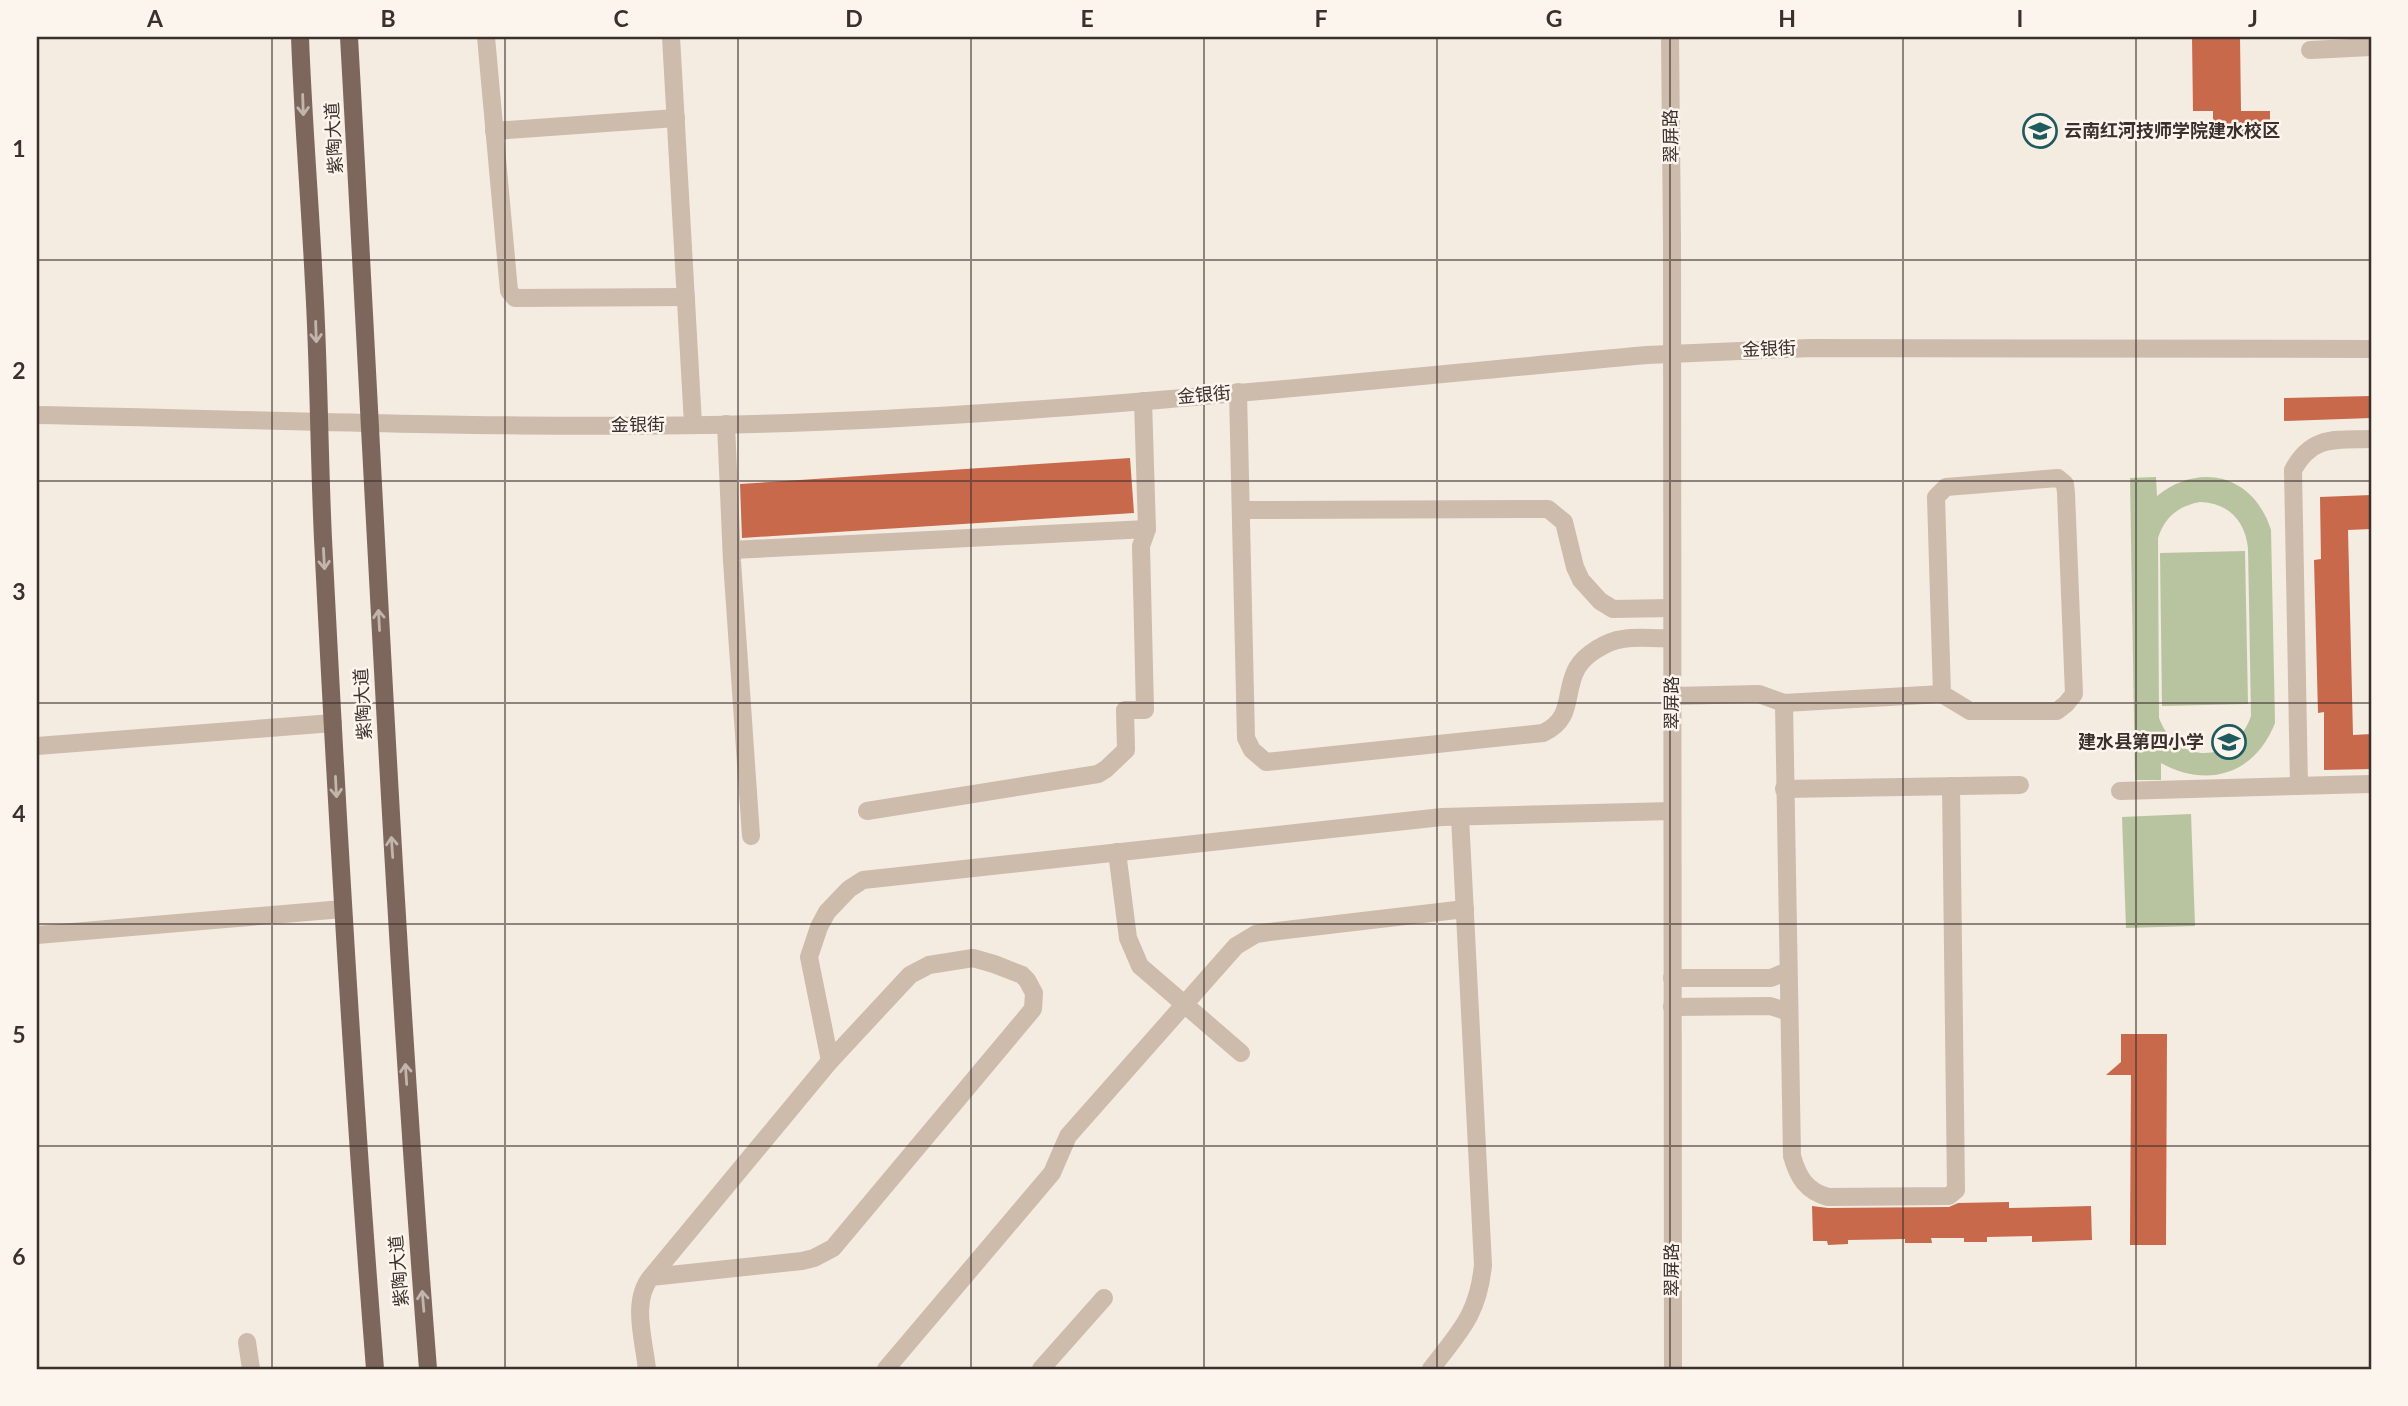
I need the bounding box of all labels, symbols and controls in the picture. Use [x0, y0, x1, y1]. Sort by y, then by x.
text: A [146, 4, 164, 32]
text: B [380, 4, 396, 32]
text: C [613, 4, 629, 32]
text: D [845, 4, 863, 32]
text: E [1080, 4, 1094, 32]
text: F [1314, 4, 1328, 32]
text: G [1546, 4, 1562, 32]
text: H [1778, 4, 1796, 32]
text: I [2017, 4, 2023, 32]
text: J [2248, 4, 2258, 32]
one-way arrow [296, 93, 309, 116]
street label: 紫陶大道 [320, 102, 346, 175]
street label: 翠屏路 [1659, 109, 1681, 163]
school or university icon: 云南红河技师学院建水校区 [2021, 112, 2059, 150]
place label: 云南红河技师学院建水校区 [2064, 119, 2280, 141]
text: 1 [12, 134, 26, 162]
one-way arrow [310, 320, 323, 343]
street label: 金银街 [1742, 336, 1796, 360]
text: 2 [12, 356, 26, 384]
street label: 金银街 [1176, 381, 1232, 407]
street label: 金银街 [611, 413, 665, 435]
one-way arrow [318, 548, 331, 571]
text: 3 [12, 577, 26, 605]
one-way arrow [373, 609, 386, 632]
street label: 紫陶大道 [349, 668, 375, 741]
street label: 翠屏路 [1660, 676, 1682, 730]
school or university icon: 建水县第四小学 [2210, 723, 2248, 761]
place label: 建水县第四小学 [2078, 730, 2204, 752]
one-way arrow [329, 775, 342, 798]
text: 4 [12, 799, 26, 827]
one-way arrow [385, 836, 398, 859]
text: 5 [12, 1020, 26, 1048]
one-way arrow [399, 1064, 412, 1086]
street label: 紫陶大道 [384, 1234, 412, 1308]
text: 6 [12, 1242, 26, 1270]
street label: 翠屏路 [1660, 1243, 1682, 1297]
one-way arrow [416, 1290, 429, 1313]

